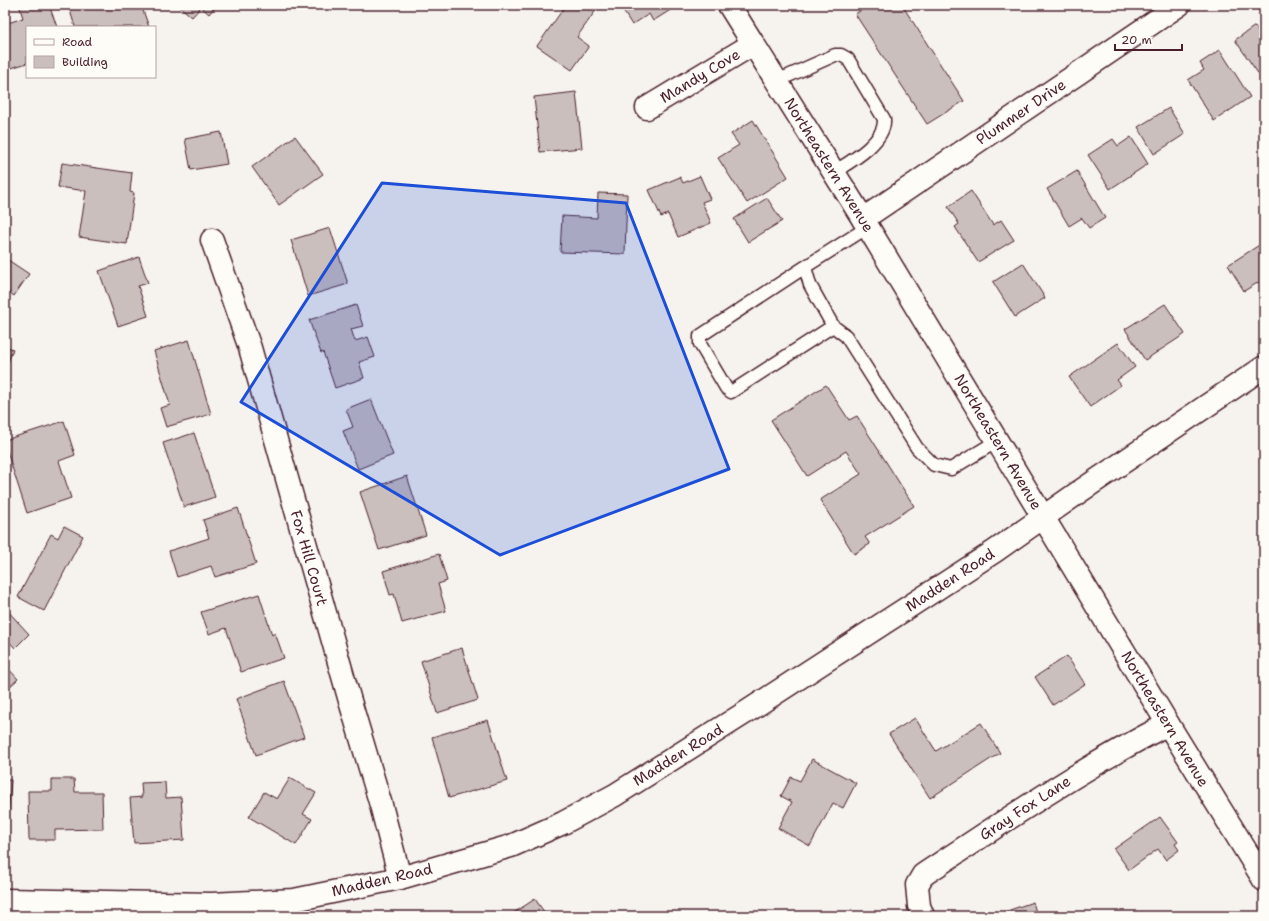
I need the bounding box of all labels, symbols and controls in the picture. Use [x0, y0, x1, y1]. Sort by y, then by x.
legend [26, 26, 156, 78]
scale bar [1115, 26, 1182, 52]
text: 20 m [1121, 32, 1152, 48]
text: Road [62, 34, 93, 50]
street label: Mandy Cove [656, 44, 744, 108]
text: Building [62, 54, 108, 70]
street label: Plummer Drive [972, 74, 1070, 150]
street label: Northeastern Avenue [779, 94, 879, 236]
street label: Northeastern Avenue [949, 370, 1047, 514]
street label: Fox Hill Court [286, 508, 332, 608]
street label: Madden Road [901, 543, 999, 616]
street label: Northeastern Avenue [1116, 647, 1214, 791]
street label: Madden Road [629, 719, 727, 791]
street label: Gray Fox Lane [976, 771, 1074, 845]
street label: Madden Road [330, 859, 435, 901]

